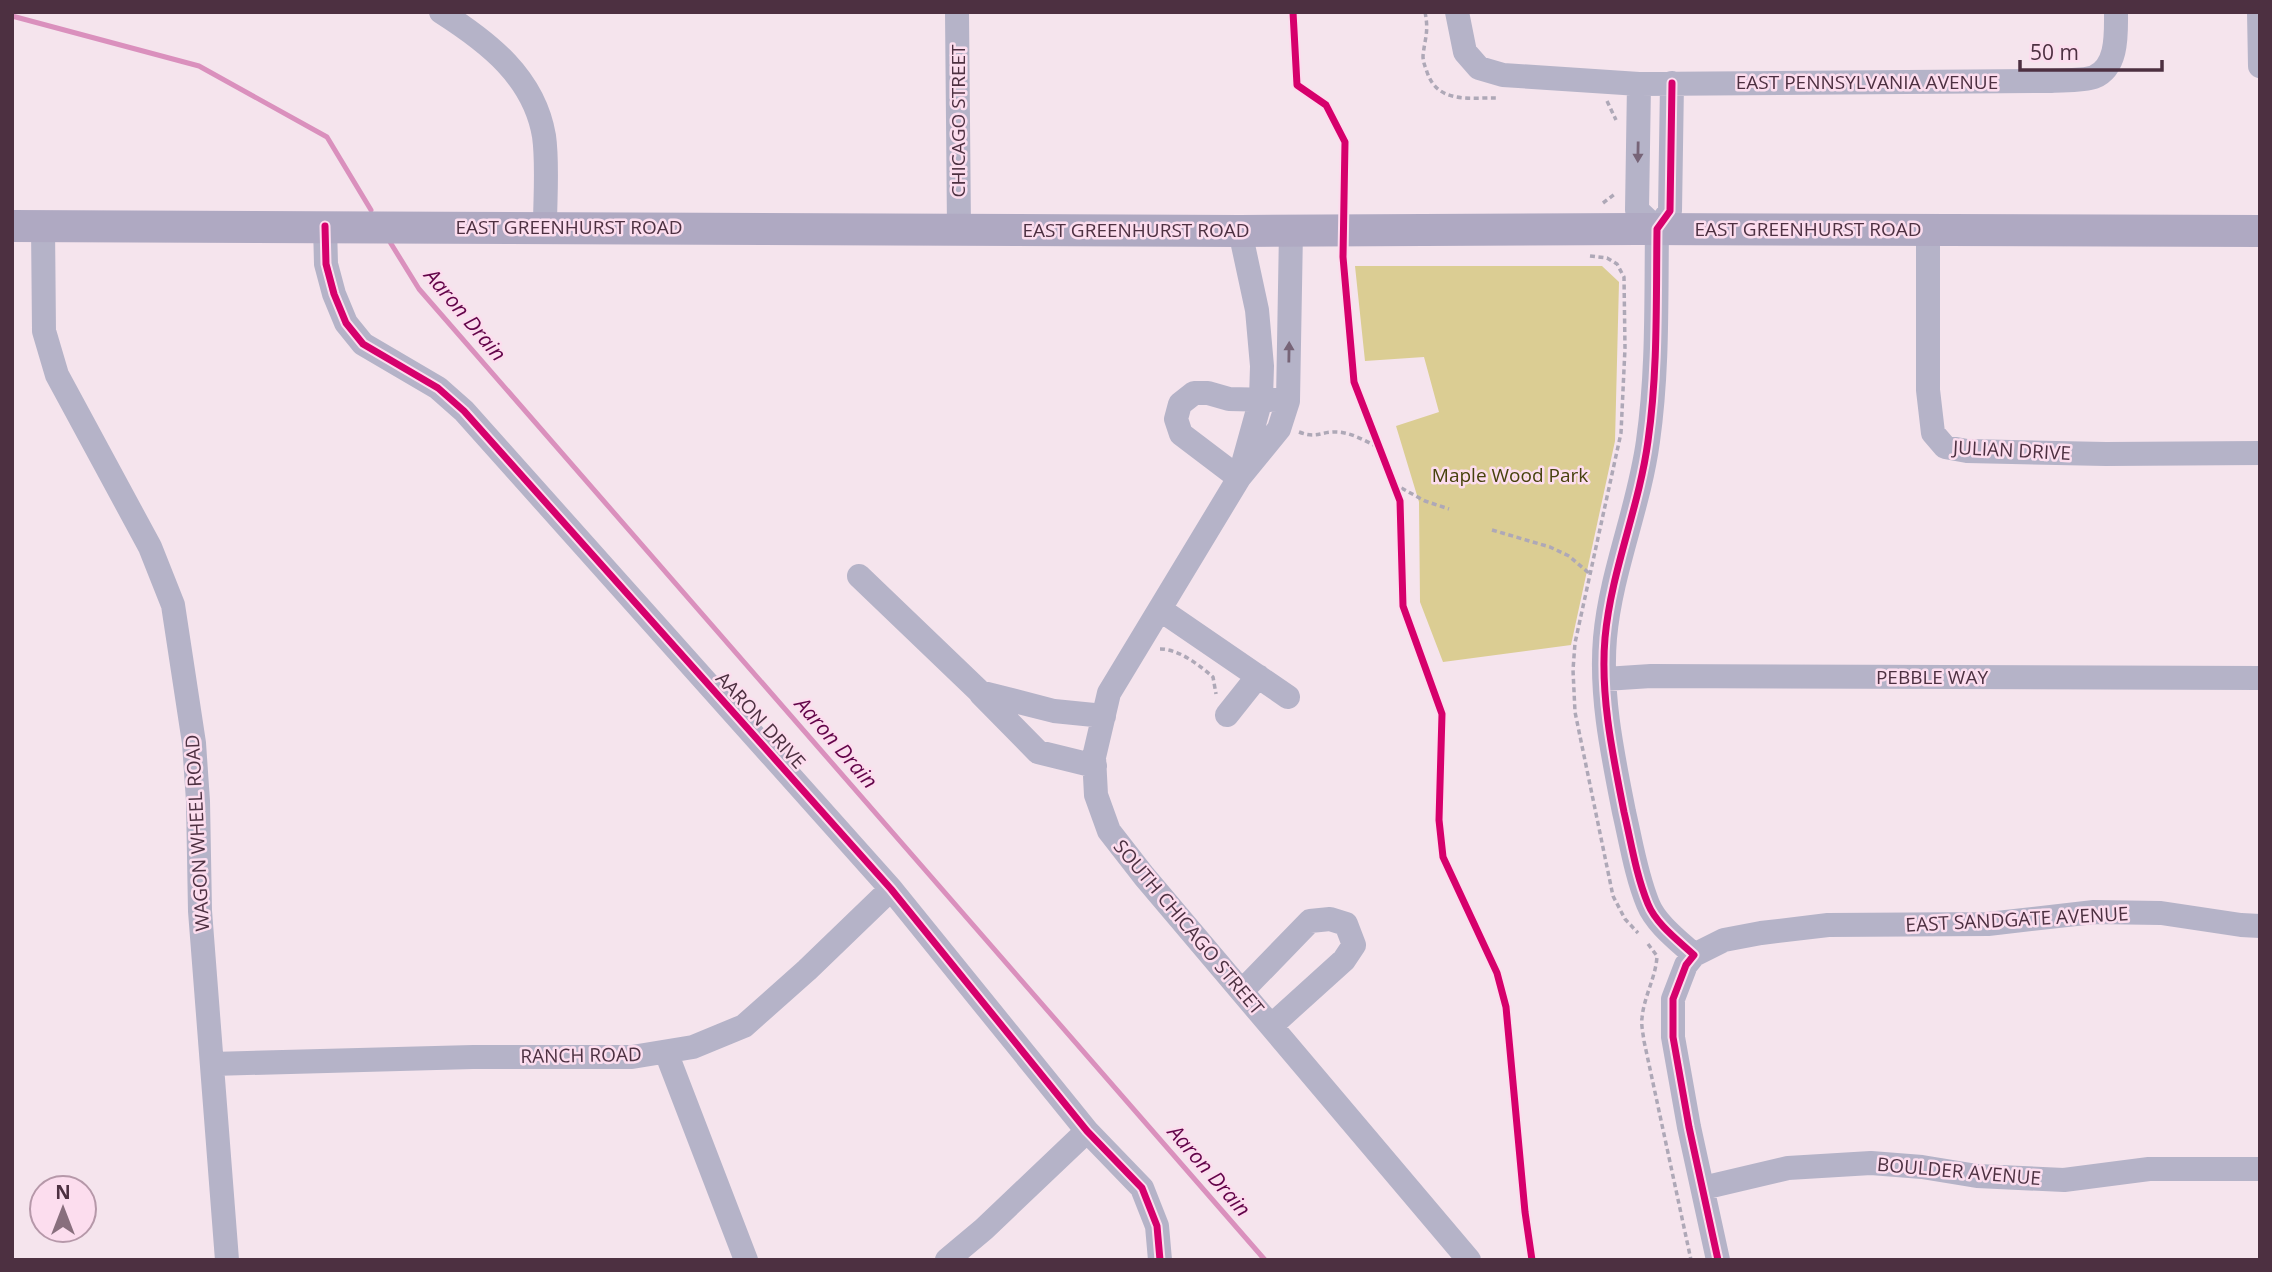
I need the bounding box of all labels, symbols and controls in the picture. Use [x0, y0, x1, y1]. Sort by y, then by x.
scale bar [2020, 28, 2162, 72]
text: 50 m [2030, 38, 2079, 66]
street label: CHICAGO STREET [945, 44, 971, 197]
street label: EAST PENNSYLVANIA AVENUE [1736, 69, 1998, 95]
one-way arrow [1632, 141, 1643, 163]
street label: EAST GREENHURST ROAD [455, 214, 683, 240]
street label: EAST GREENHURST ROAD [1694, 216, 1922, 242]
street label: EAST GREENHURST ROAD [1022, 217, 1250, 243]
water label: Aaron Drain [417, 261, 513, 367]
one-way arrow [1283, 341, 1295, 363]
street label: JULIAN DRIVE [1950, 434, 2072, 466]
park label: Maple Wood Park [1432, 462, 1588, 488]
street label: PEBBLE WAY [1876, 664, 1988, 690]
street label: AARON DRIVE [710, 666, 812, 774]
water label: Aaron Drain [788, 689, 884, 794]
street label: WAGON WHEEL ROAD [179, 734, 215, 932]
street label: SOUTH CHICAGO STREET [1108, 834, 1270, 1021]
street label: EAST SANDGATE AVENUE [1905, 900, 2129, 938]
street label: RANCH ROAD [520, 1041, 642, 1069]
water label: Aaron Drain [1161, 1117, 1257, 1222]
street label: BOULDER AVENUE [1876, 1151, 2042, 1191]
north arrow [28, 1174, 98, 1244]
text: N [55, 1179, 71, 1205]

